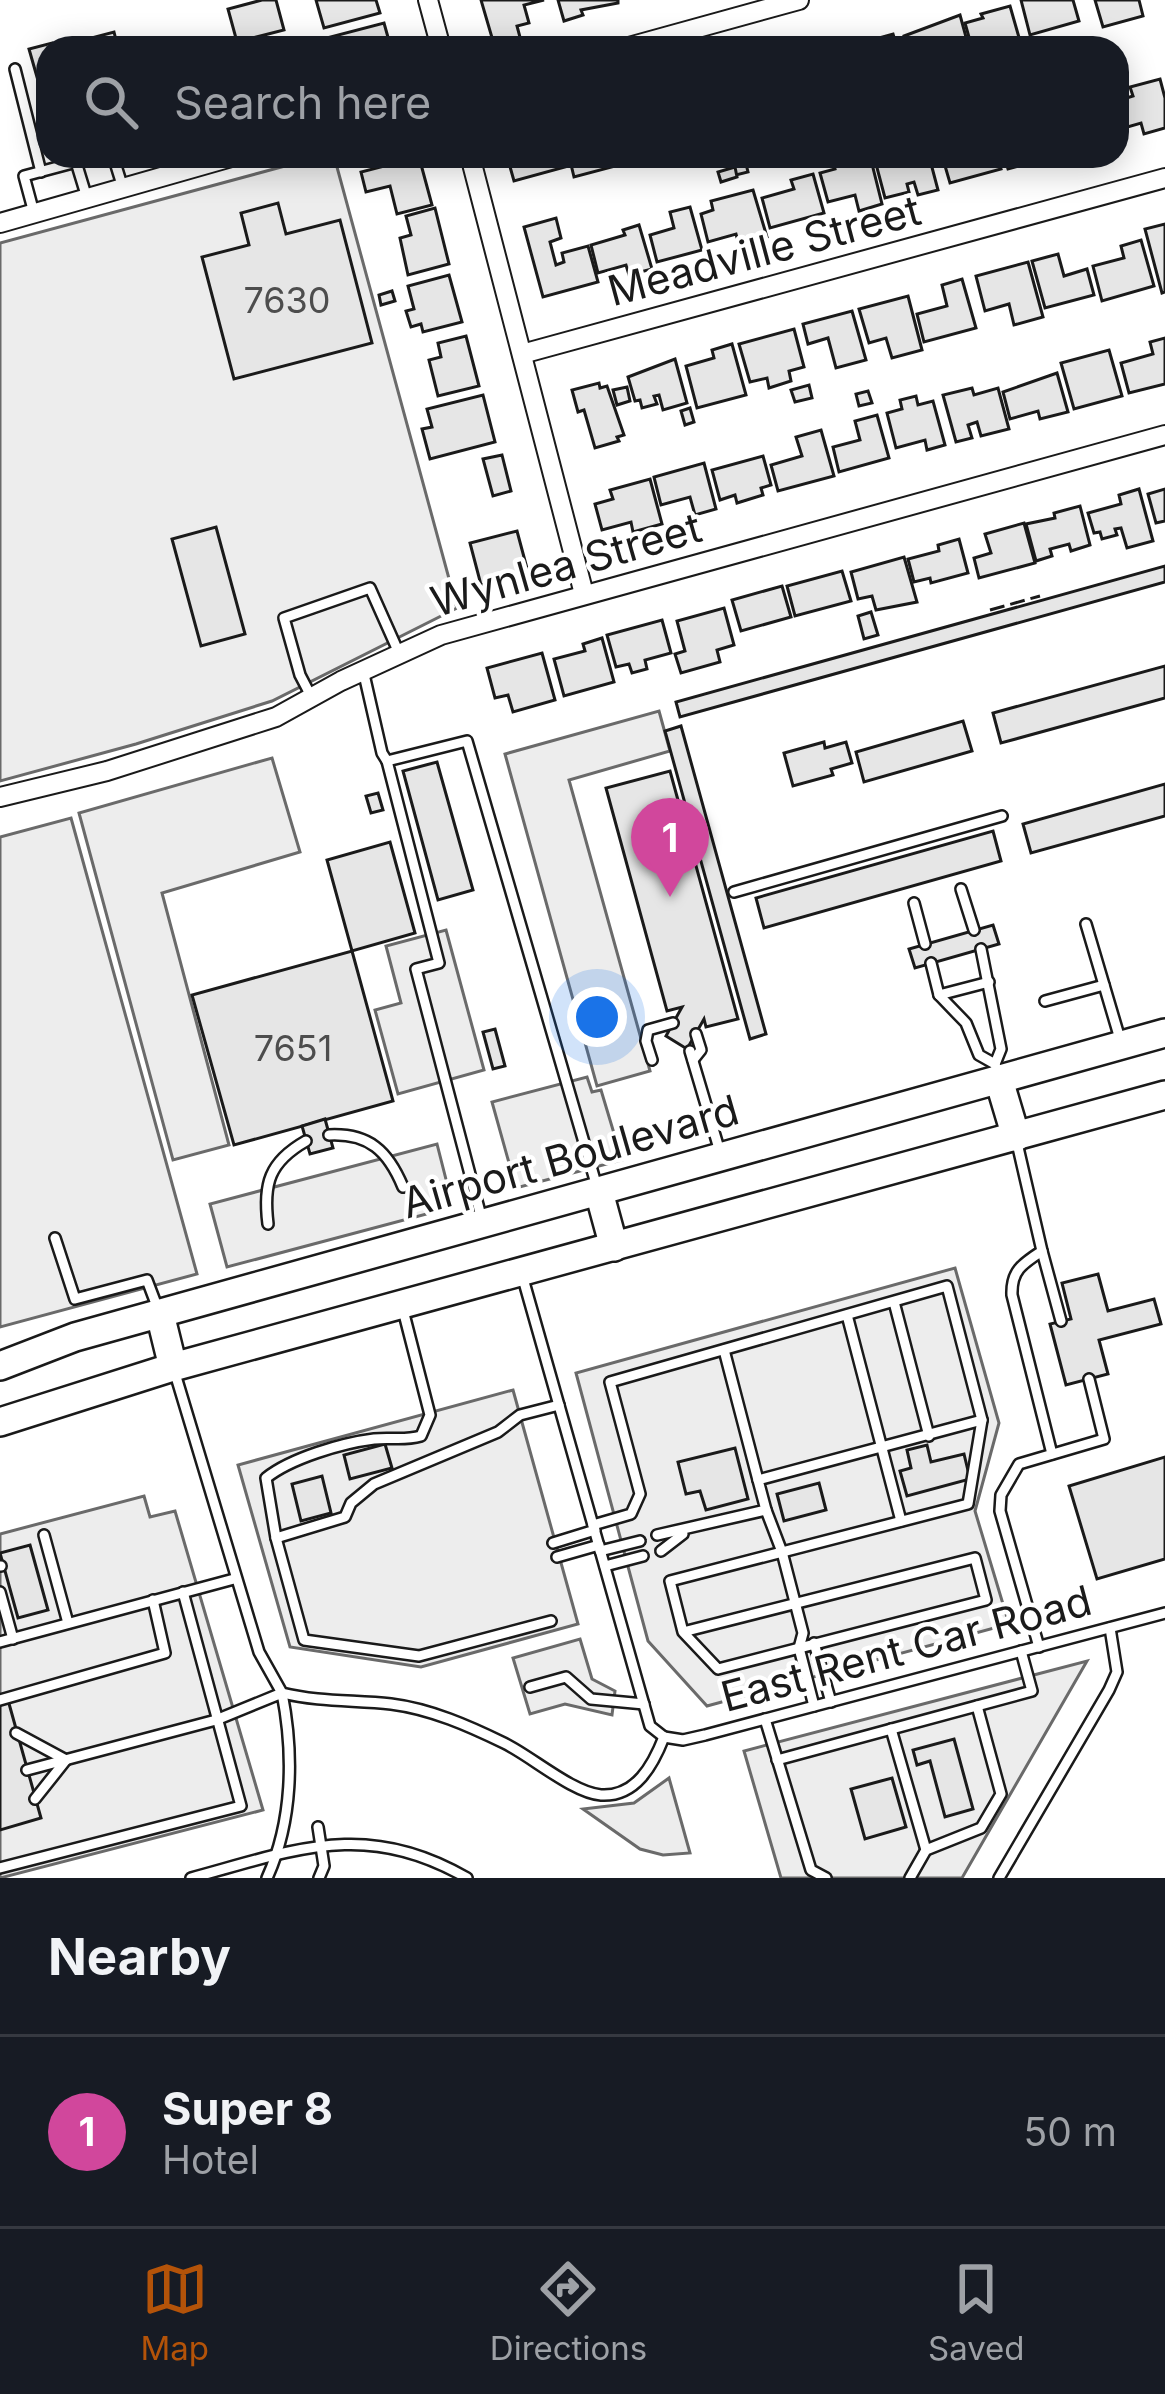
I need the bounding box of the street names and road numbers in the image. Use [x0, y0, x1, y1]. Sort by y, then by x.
street label: Meadville Street [602, 184, 926, 316]
street label: Wynlea Street [425, 501, 707, 627]
street label: Airport Boulevard [396, 1084, 744, 1228]
street label: East Rent Car Road [715, 1574, 1097, 1722]

